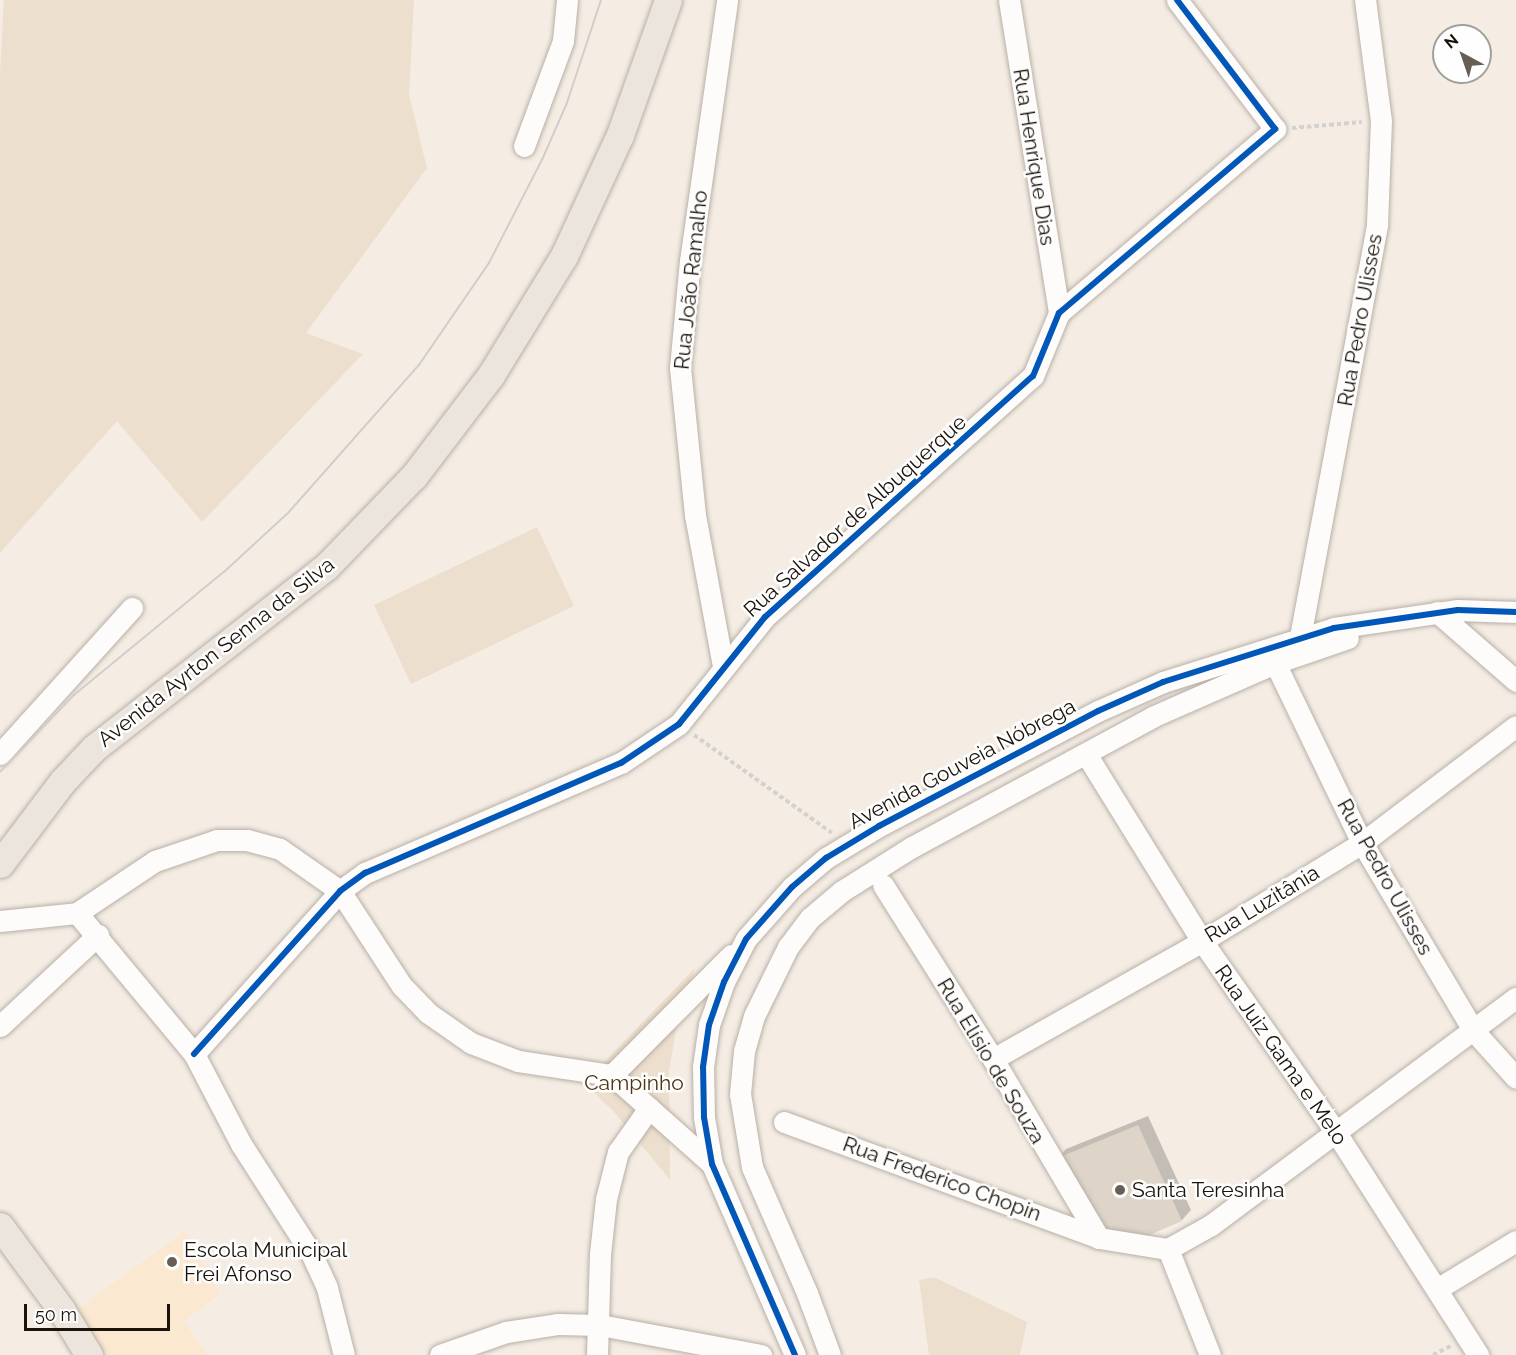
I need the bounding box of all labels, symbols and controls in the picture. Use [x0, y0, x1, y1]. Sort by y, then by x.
north arrow [1432, 24, 1492, 84]
text: N [1441, 30, 1462, 53]
street label: Rua Henrique Dias [1008, 67, 1060, 247]
street label: Rua João Ramalho [669, 189, 713, 371]
street label: Rua Pedro Ulisses [1332, 232, 1388, 408]
street label: Rua Salvador de Albuquerque [738, 409, 972, 623]
street label: Avenida Ayrton Senna da Silva [93, 552, 339, 752]
street label: Avenida Gouveia Nóbrega [844, 693, 1080, 835]
street label: Rua Pedro Ulisses [1332, 794, 1438, 960]
street label: Rua Luzitânia [1200, 860, 1324, 948]
street label: Rua Juiz Gama e Melo [1209, 960, 1353, 1150]
street label: Rua Elísio de Souza [932, 974, 1050, 1148]
park label: Campinho [584, 1070, 684, 1096]
street label: Rua Frederico Chopin [839, 1131, 1045, 1227]
place label: Santa Teresinha [1132, 1177, 1285, 1203]
marker: Santa Teresinha [1113, 1183, 1127, 1197]
place label: Escola Municipal Frei Afonso [184, 1237, 347, 1287]
marker: Escola Municipal Frei Afonso [165, 1255, 179, 1269]
scale bar [27, 1292, 172, 1330]
text: 50 m [35, 1304, 77, 1325]

